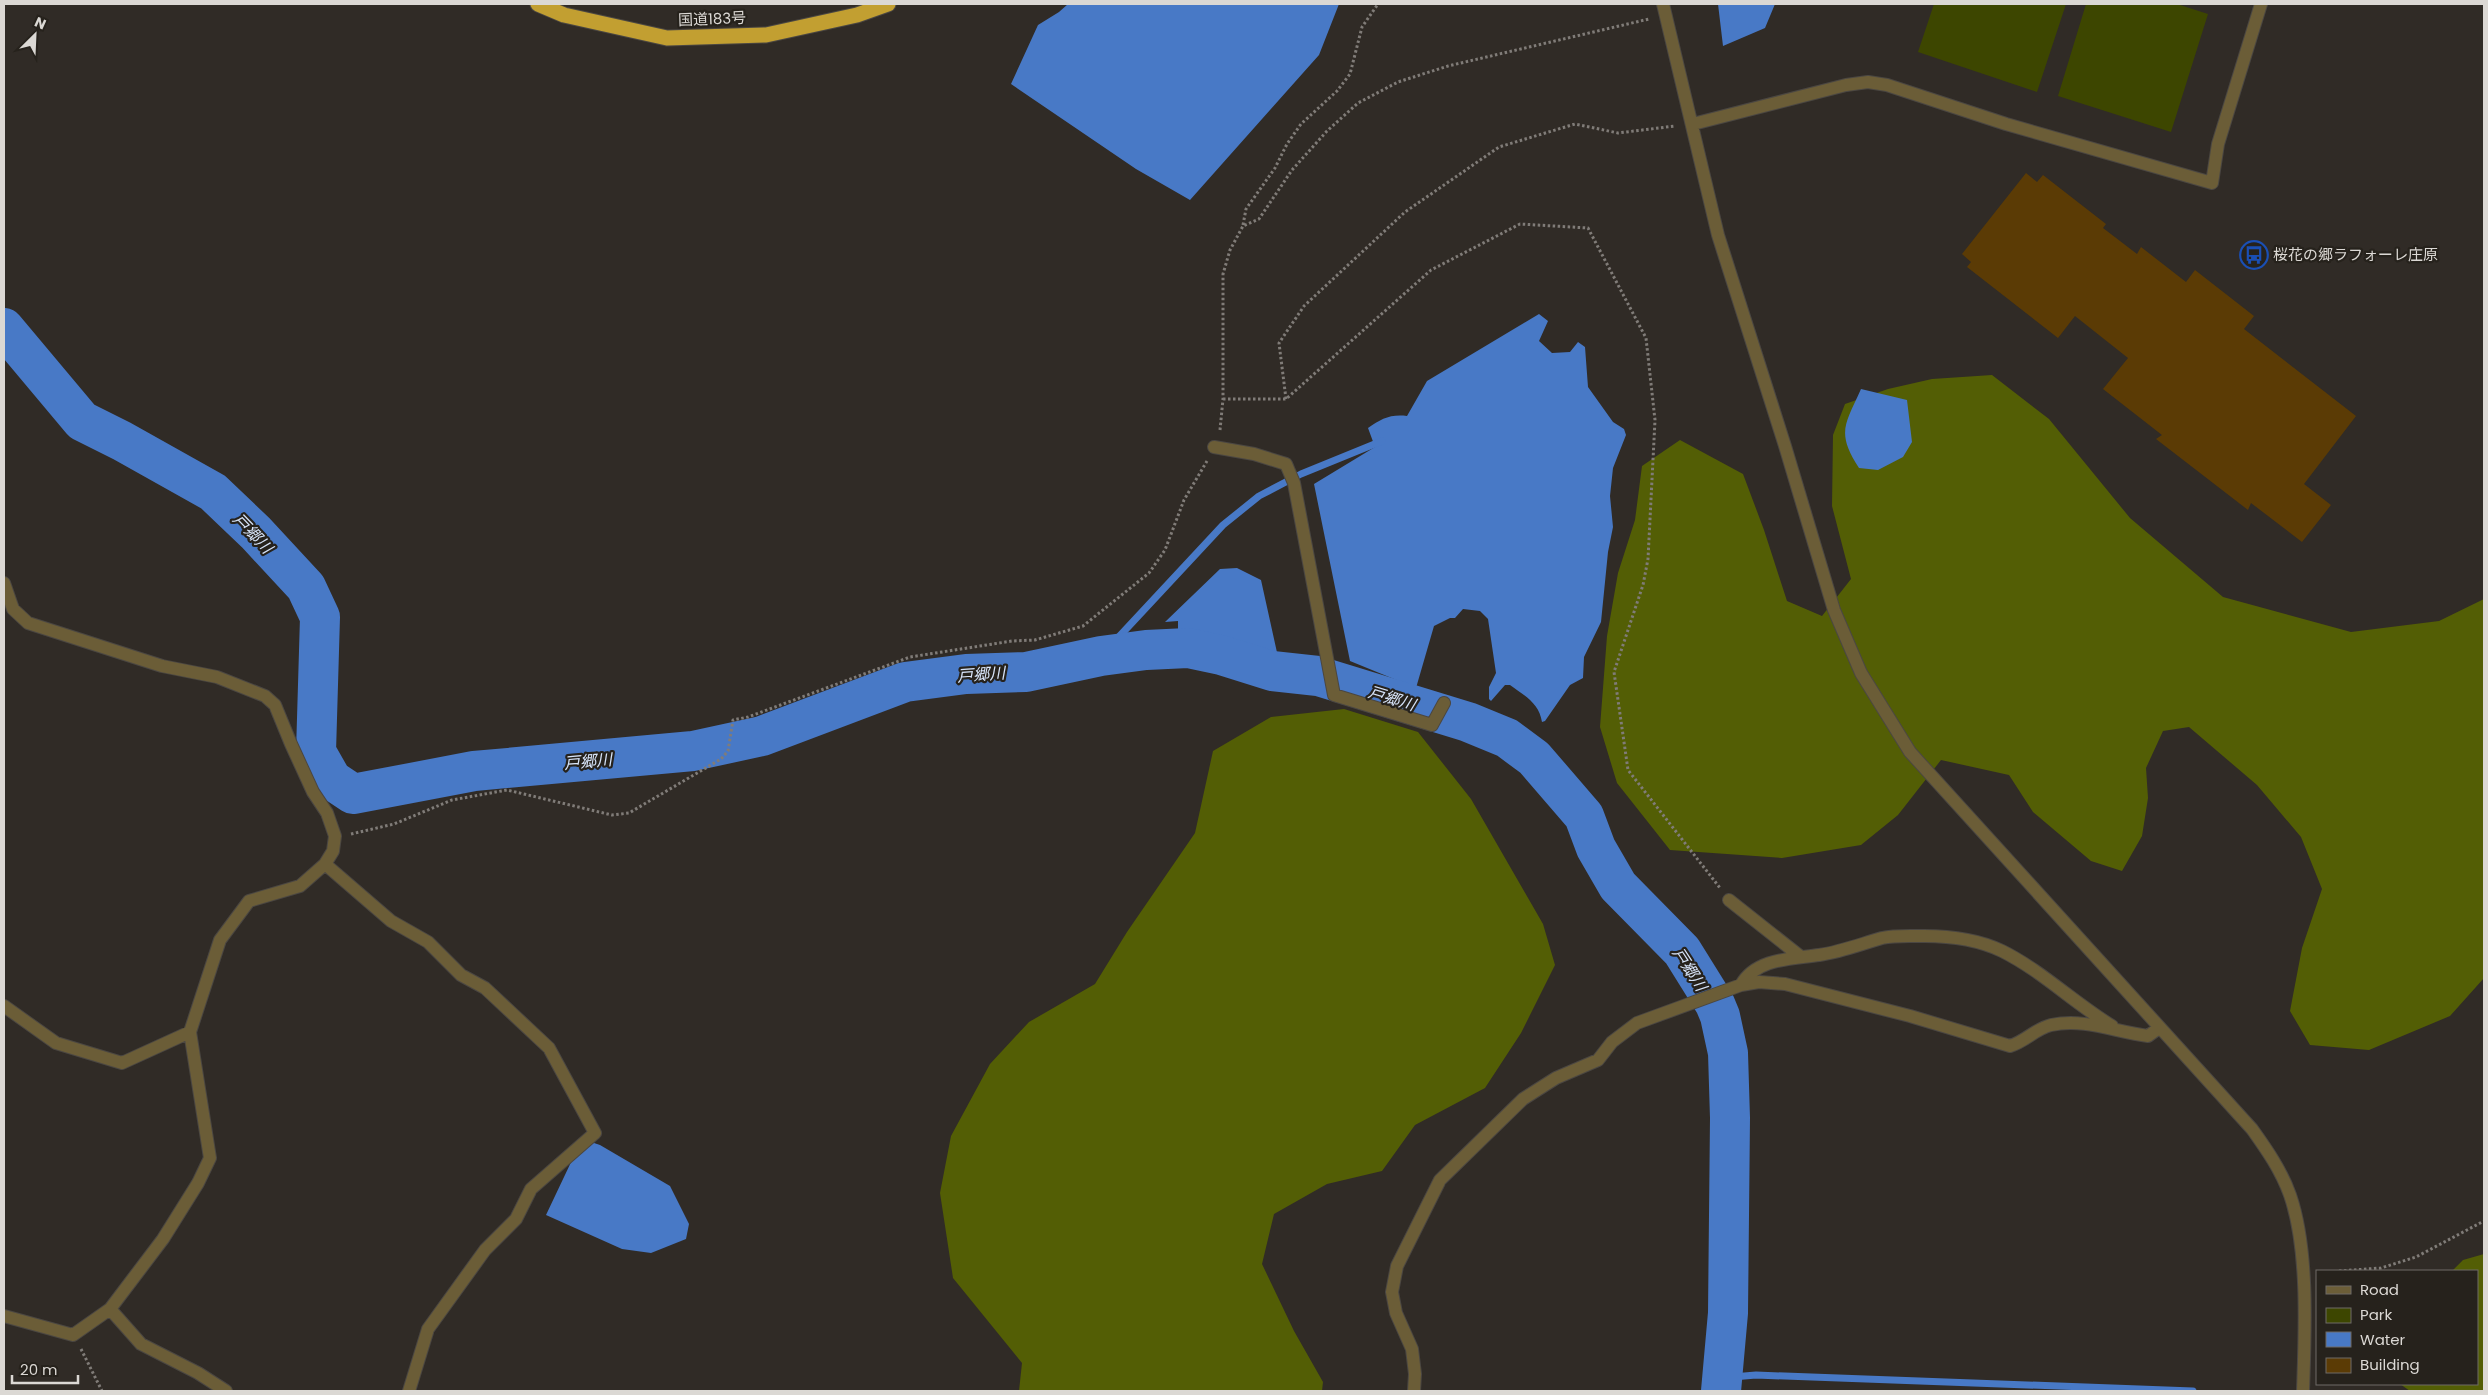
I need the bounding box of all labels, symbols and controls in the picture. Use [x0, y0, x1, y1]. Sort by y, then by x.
street label: 国道183号 [678, 7, 746, 30]
north arrow [10, 10, 60, 60]
text: N [31, 12, 49, 34]
bus stop icon: 桜花の郷ラフォーレ庄原 [2239, 240, 2269, 270]
place label: 桜花の郷ラフォーレ庄原 [2273, 244, 2438, 265]
water label: 戸郷川 [228, 508, 279, 560]
water label: 戸郷川 [956, 661, 1008, 688]
water label: 戸郷川 [1366, 680, 1420, 717]
water label: 戸郷川 [563, 748, 615, 775]
water label: 戸郷川 [1667, 943, 1713, 997]
legend [2316, 1270, 2478, 1385]
text: Road [2360, 1279, 2399, 1300]
text: Park [2360, 1304, 2392, 1325]
text: Water [2360, 1329, 2406, 1350]
scale bar [12, 1352, 79, 1384]
text: Building [2360, 1354, 2420, 1375]
text: 20 m [20, 1359, 58, 1380]

